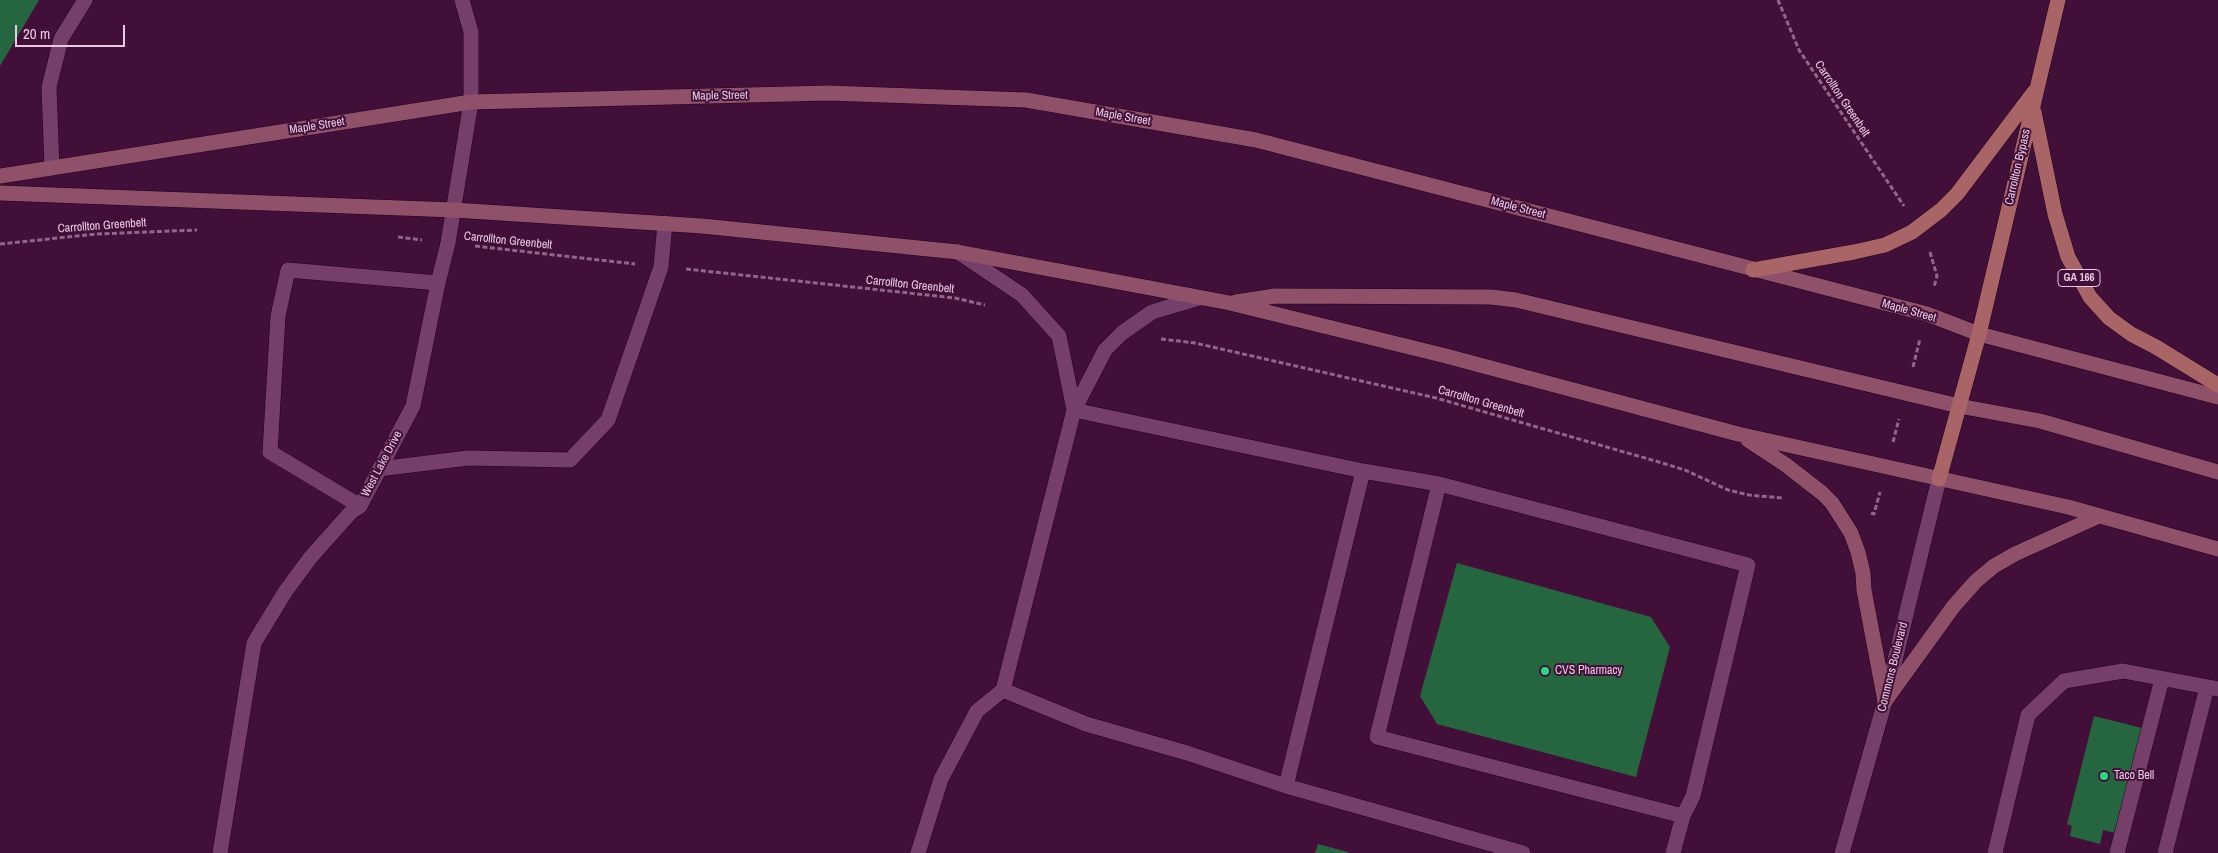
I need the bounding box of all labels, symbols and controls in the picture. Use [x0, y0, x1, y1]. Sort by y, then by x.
scale bar [18, 15, 128, 47]
text: 20 m [23, 23, 50, 44]
street label: Carrollton Greenbelt [1811, 58, 1873, 140]
street label: Maple Street [692, 88, 748, 104]
street label: Maple Street [1094, 105, 1152, 129]
street label: Maple Street [288, 115, 346, 137]
street label: Carrollton Bypass [2002, 128, 2034, 206]
street label: Maple Street [1489, 194, 1547, 222]
street label: Carrollton Greenbelt [57, 216, 147, 236]
street label: Carrollton Greenbelt [463, 229, 553, 253]
road number: GA 166 [2058, 270, 2100, 286]
street label: Carrollton Greenbelt [865, 273, 955, 297]
street label: Maple Street [1880, 296, 1938, 326]
street label: Carrollton Greenbelt [1436, 383, 1526, 421]
street label: West Lake Drive [359, 429, 405, 499]
street label: Commons Boulevard [1875, 621, 1911, 713]
place label: CVS Pharmacy [1555, 664, 1622, 678]
marker: CVS Pharmacy [1539, 665, 1551, 677]
place label: Taco Bell [2114, 769, 2154, 783]
marker: Taco Bell [2098, 770, 2110, 782]

